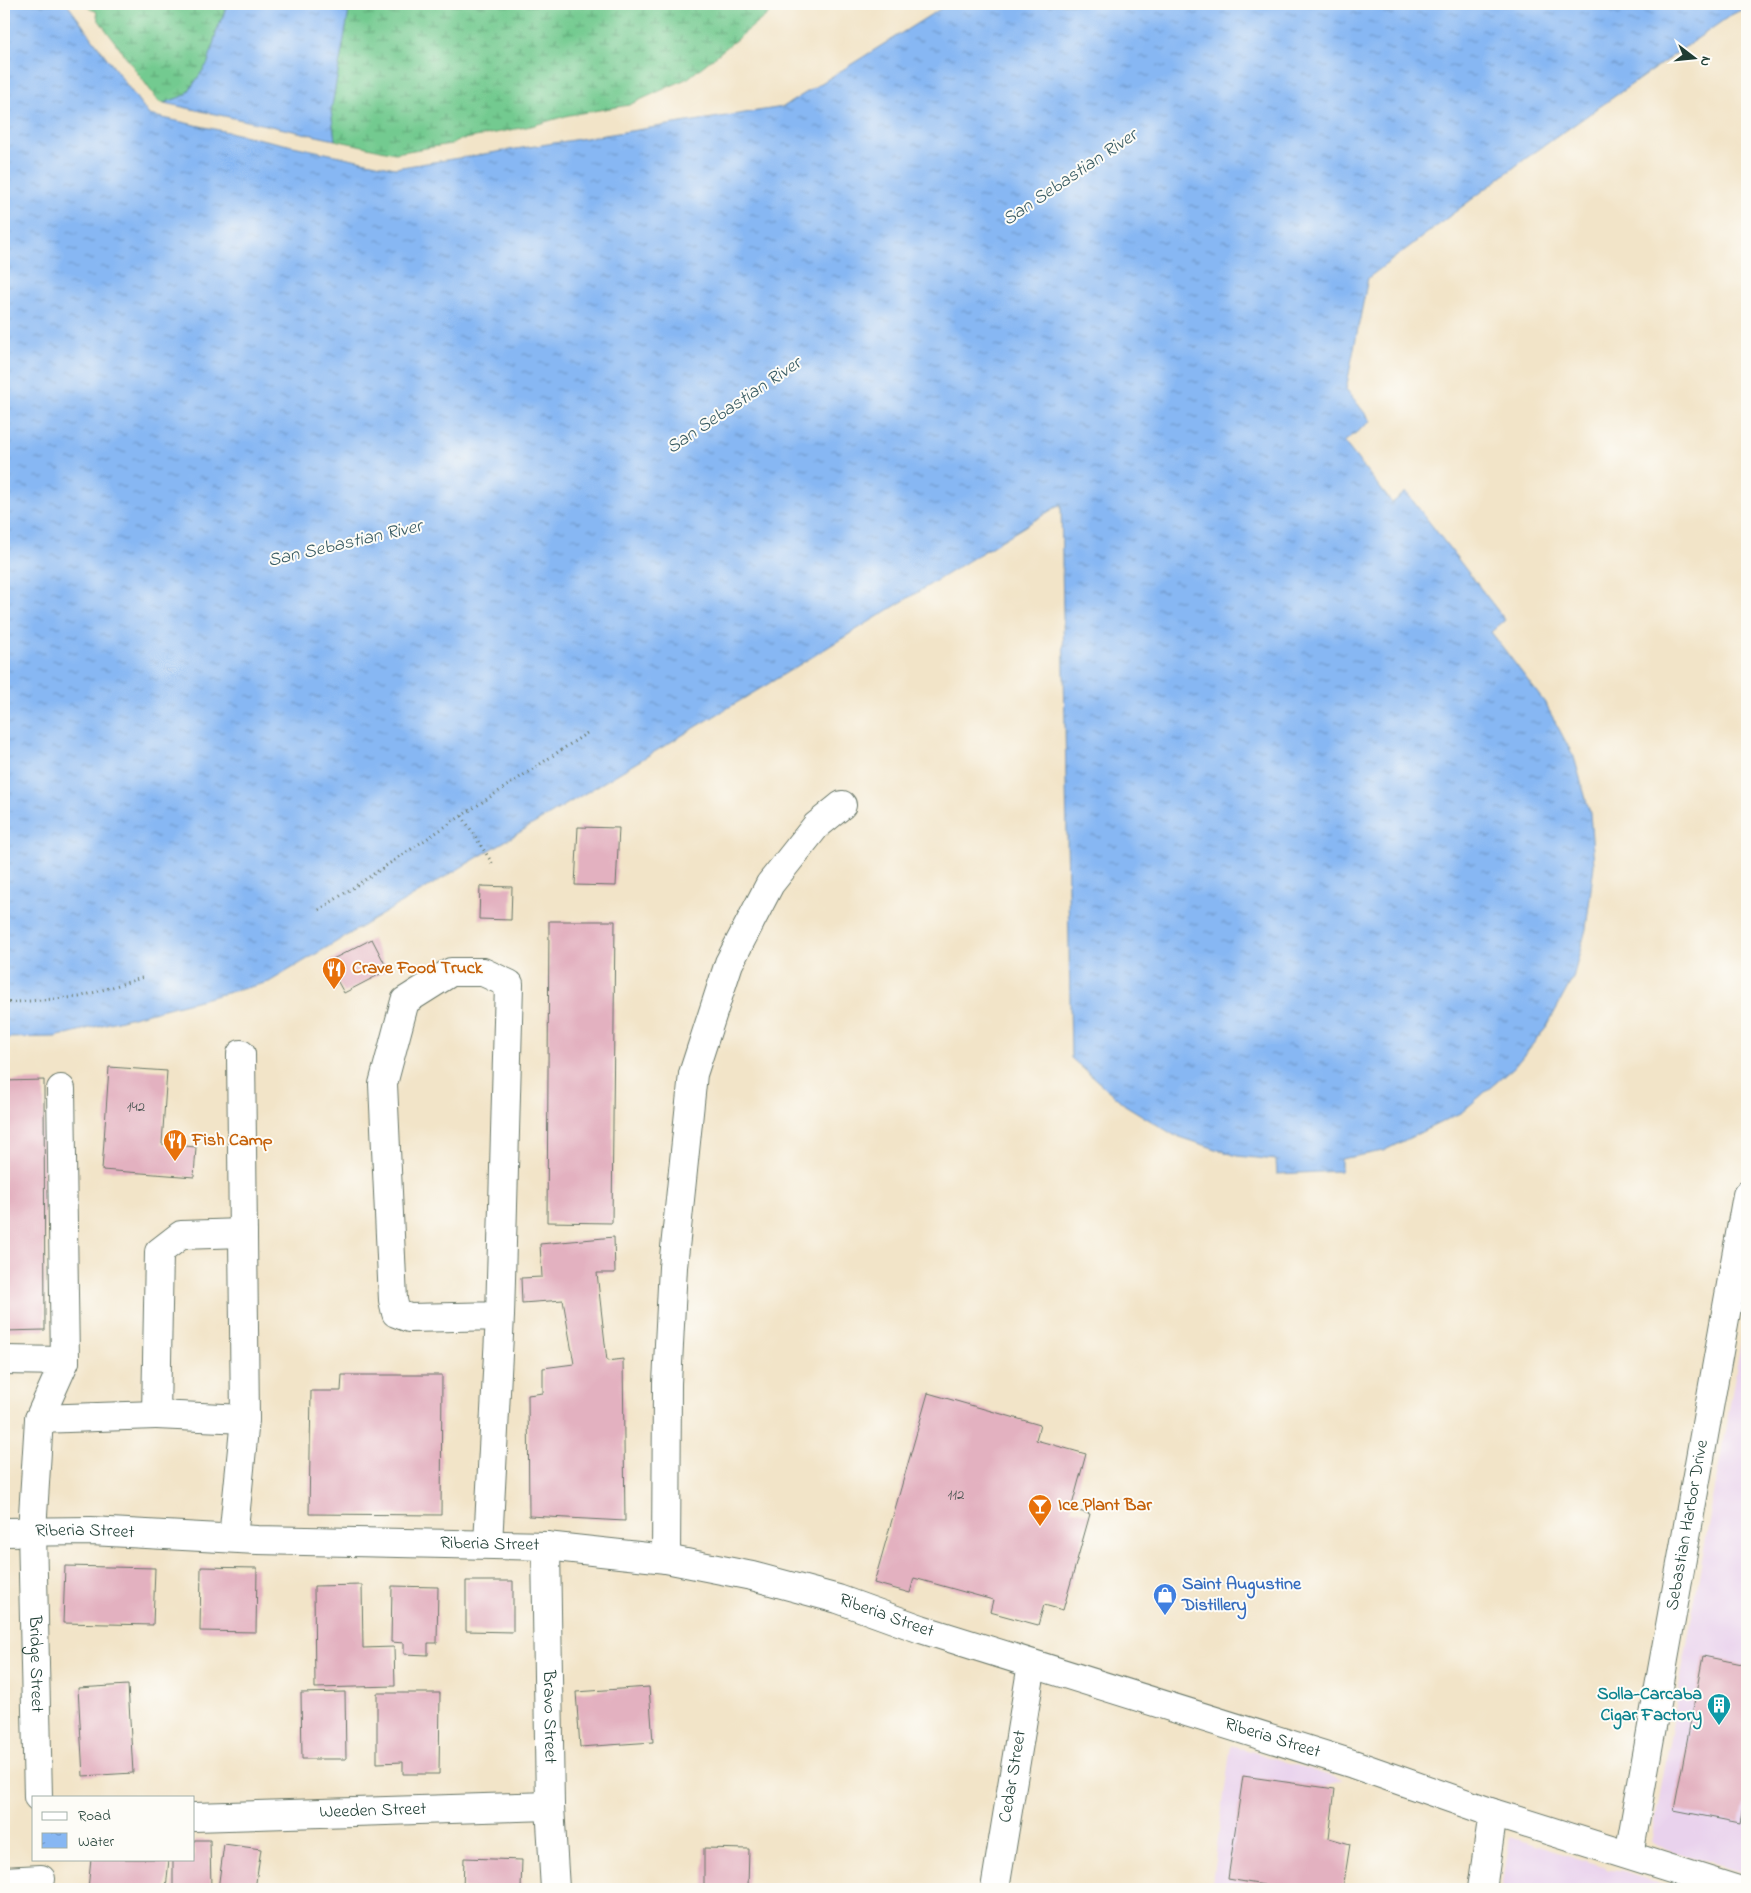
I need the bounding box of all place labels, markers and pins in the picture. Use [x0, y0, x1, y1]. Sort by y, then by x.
restaurant icon: Crave Food Truck [321, 956, 347, 990]
place label: Crave Food Truck [352, 956, 484, 982]
restaurant icon: Fish Camp [162, 1128, 188, 1162]
place label: Fish Camp [191, 1128, 273, 1154]
bar icon: Ice Plant Bar [1027, 1493, 1053, 1527]
place label: Ice Plant Bar [1058, 1493, 1152, 1519]
place label: Saint Augustine Distillery [1181, 1572, 1302, 1620]
shop icon: Saint Augustine Distillery [1152, 1582, 1178, 1616]
place label: Solla-Carcaba Cigar Factory [1597, 1682, 1702, 1730]
building icon: Solla-Carcaba Cigar Factory [1706, 1692, 1732, 1726]

